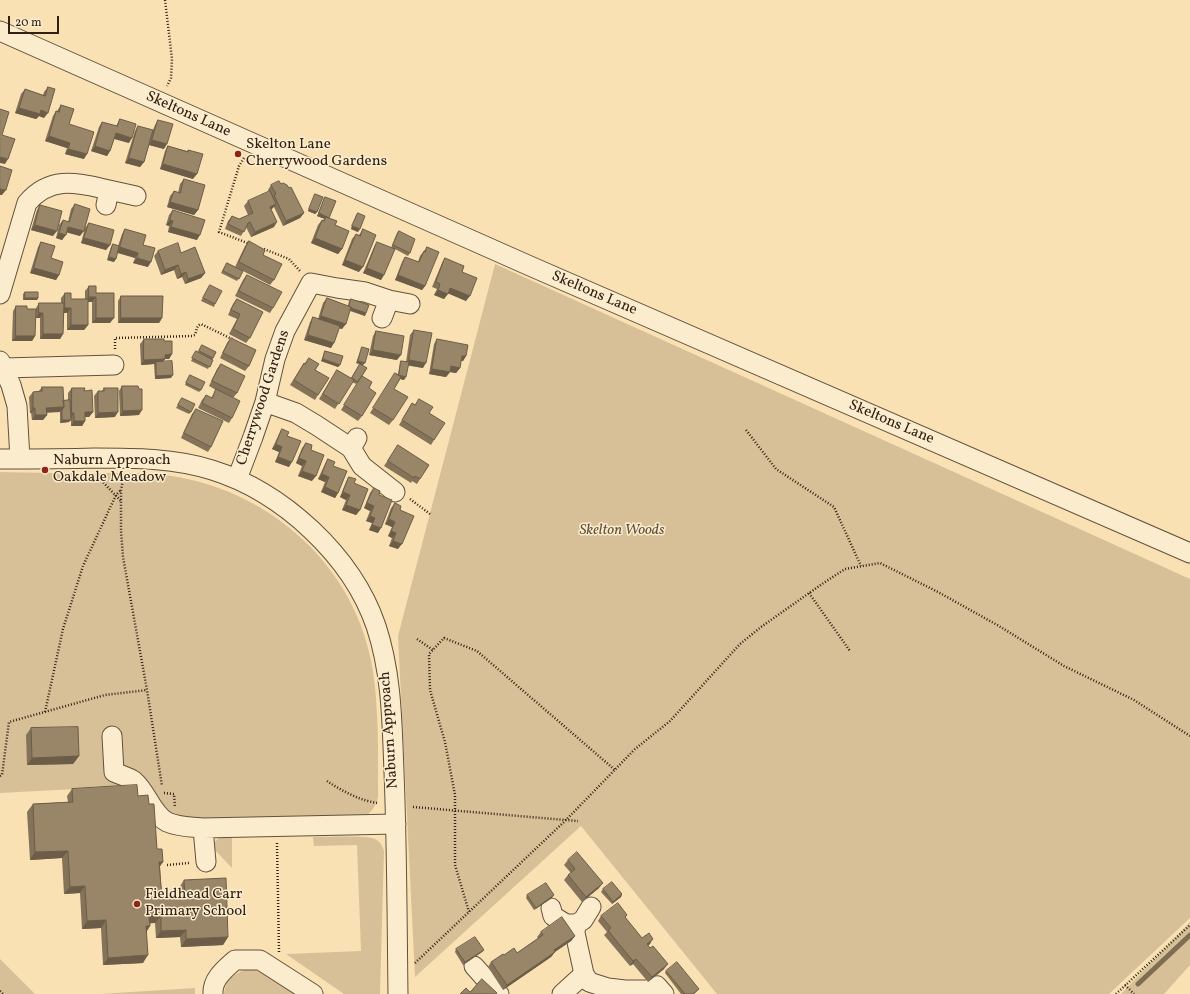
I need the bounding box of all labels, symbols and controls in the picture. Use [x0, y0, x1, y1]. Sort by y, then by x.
scale bar [10, 8, 61, 34]
text: 20 m [15, 15, 42, 31]
street label: Skeltons Lane [143, 88, 233, 142]
place label: Skelton Lane Cherrywood Gardens [246, 136, 387, 171]
marker: Skelton Lane Cherrywood Gardens [233, 149, 243, 159]
street label: Skeltons Lane [548, 268, 640, 320]
street label: Cherrywood Gardens [234, 328, 294, 468]
street label: Skeltons Lane [845, 397, 937, 449]
place label: Naburn Approach Oakdale Meadow [53, 452, 171, 487]
marker: Naburn Approach Oakdale Meadow [40, 465, 50, 475]
park label: Skelton Woods [579, 522, 665, 540]
street label: Naburn Approach [377, 671, 403, 789]
place label: Fieldhead Carr Primary School [145, 886, 247, 921]
marker: Fieldhead Carr Primary School [132, 899, 142, 909]

